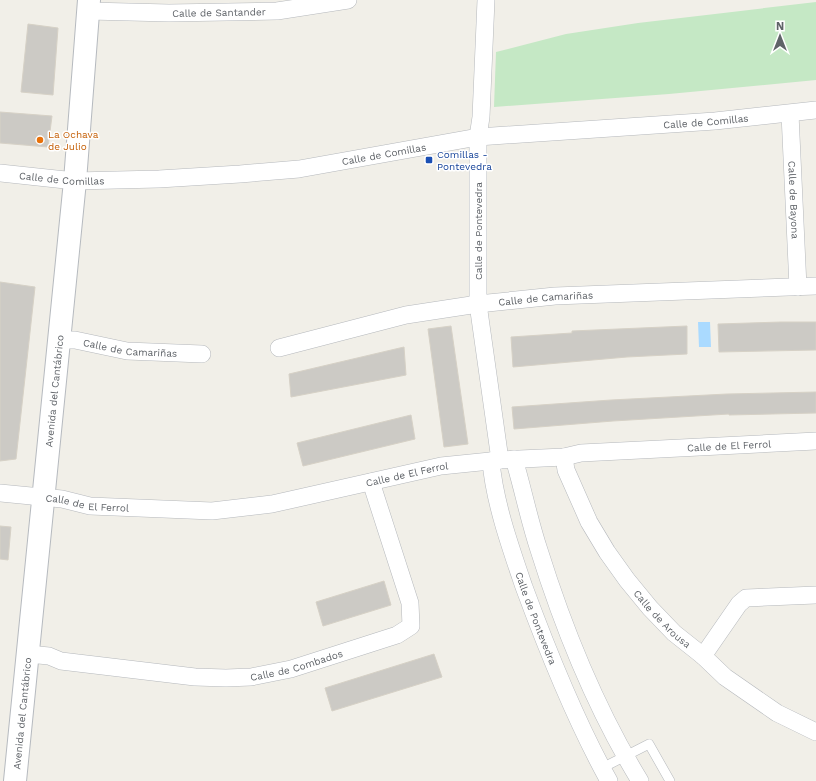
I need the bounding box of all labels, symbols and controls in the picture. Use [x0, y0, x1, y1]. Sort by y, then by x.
street label: Calle de Santander [172, 6, 266, 19]
north arrow [760, 16, 800, 56]
text: N [776, 20, 784, 33]
street label: Calle de Comillas [663, 112, 749, 130]
place label: La Ochava de Julio [48, 129, 99, 152]
marker: La Ochava de Julio [35, 135, 45, 145]
street label: Calle de Comillas [341, 141, 427, 167]
place label: Comillas - Pontevedra [437, 149, 492, 172]
marker: Comillas - Pontevedra [424, 155, 434, 165]
street label: Calle de Bayona [786, 161, 801, 240]
street label: Calle de Comillas [18, 170, 104, 187]
street label: Calle de Pontevedra [473, 182, 484, 280]
street label: Calle de Camariñas [498, 290, 593, 308]
street label: Avenida del Cantábrico [43, 334, 66, 448]
street label: Calle de Camariñas [82, 337, 178, 359]
street label: Calle de El Ferrol [687, 438, 771, 454]
street label: Calle de El Ferrol [365, 460, 449, 489]
street label: Calle de El Ferrol [45, 492, 129, 514]
street label: Calle de Pontevedra [513, 571, 558, 667]
street label: Calle de Arousa [631, 588, 693, 650]
street label: Calle de Combados [249, 648, 344, 683]
street label: Avenida del Cantábrico [11, 657, 33, 770]

